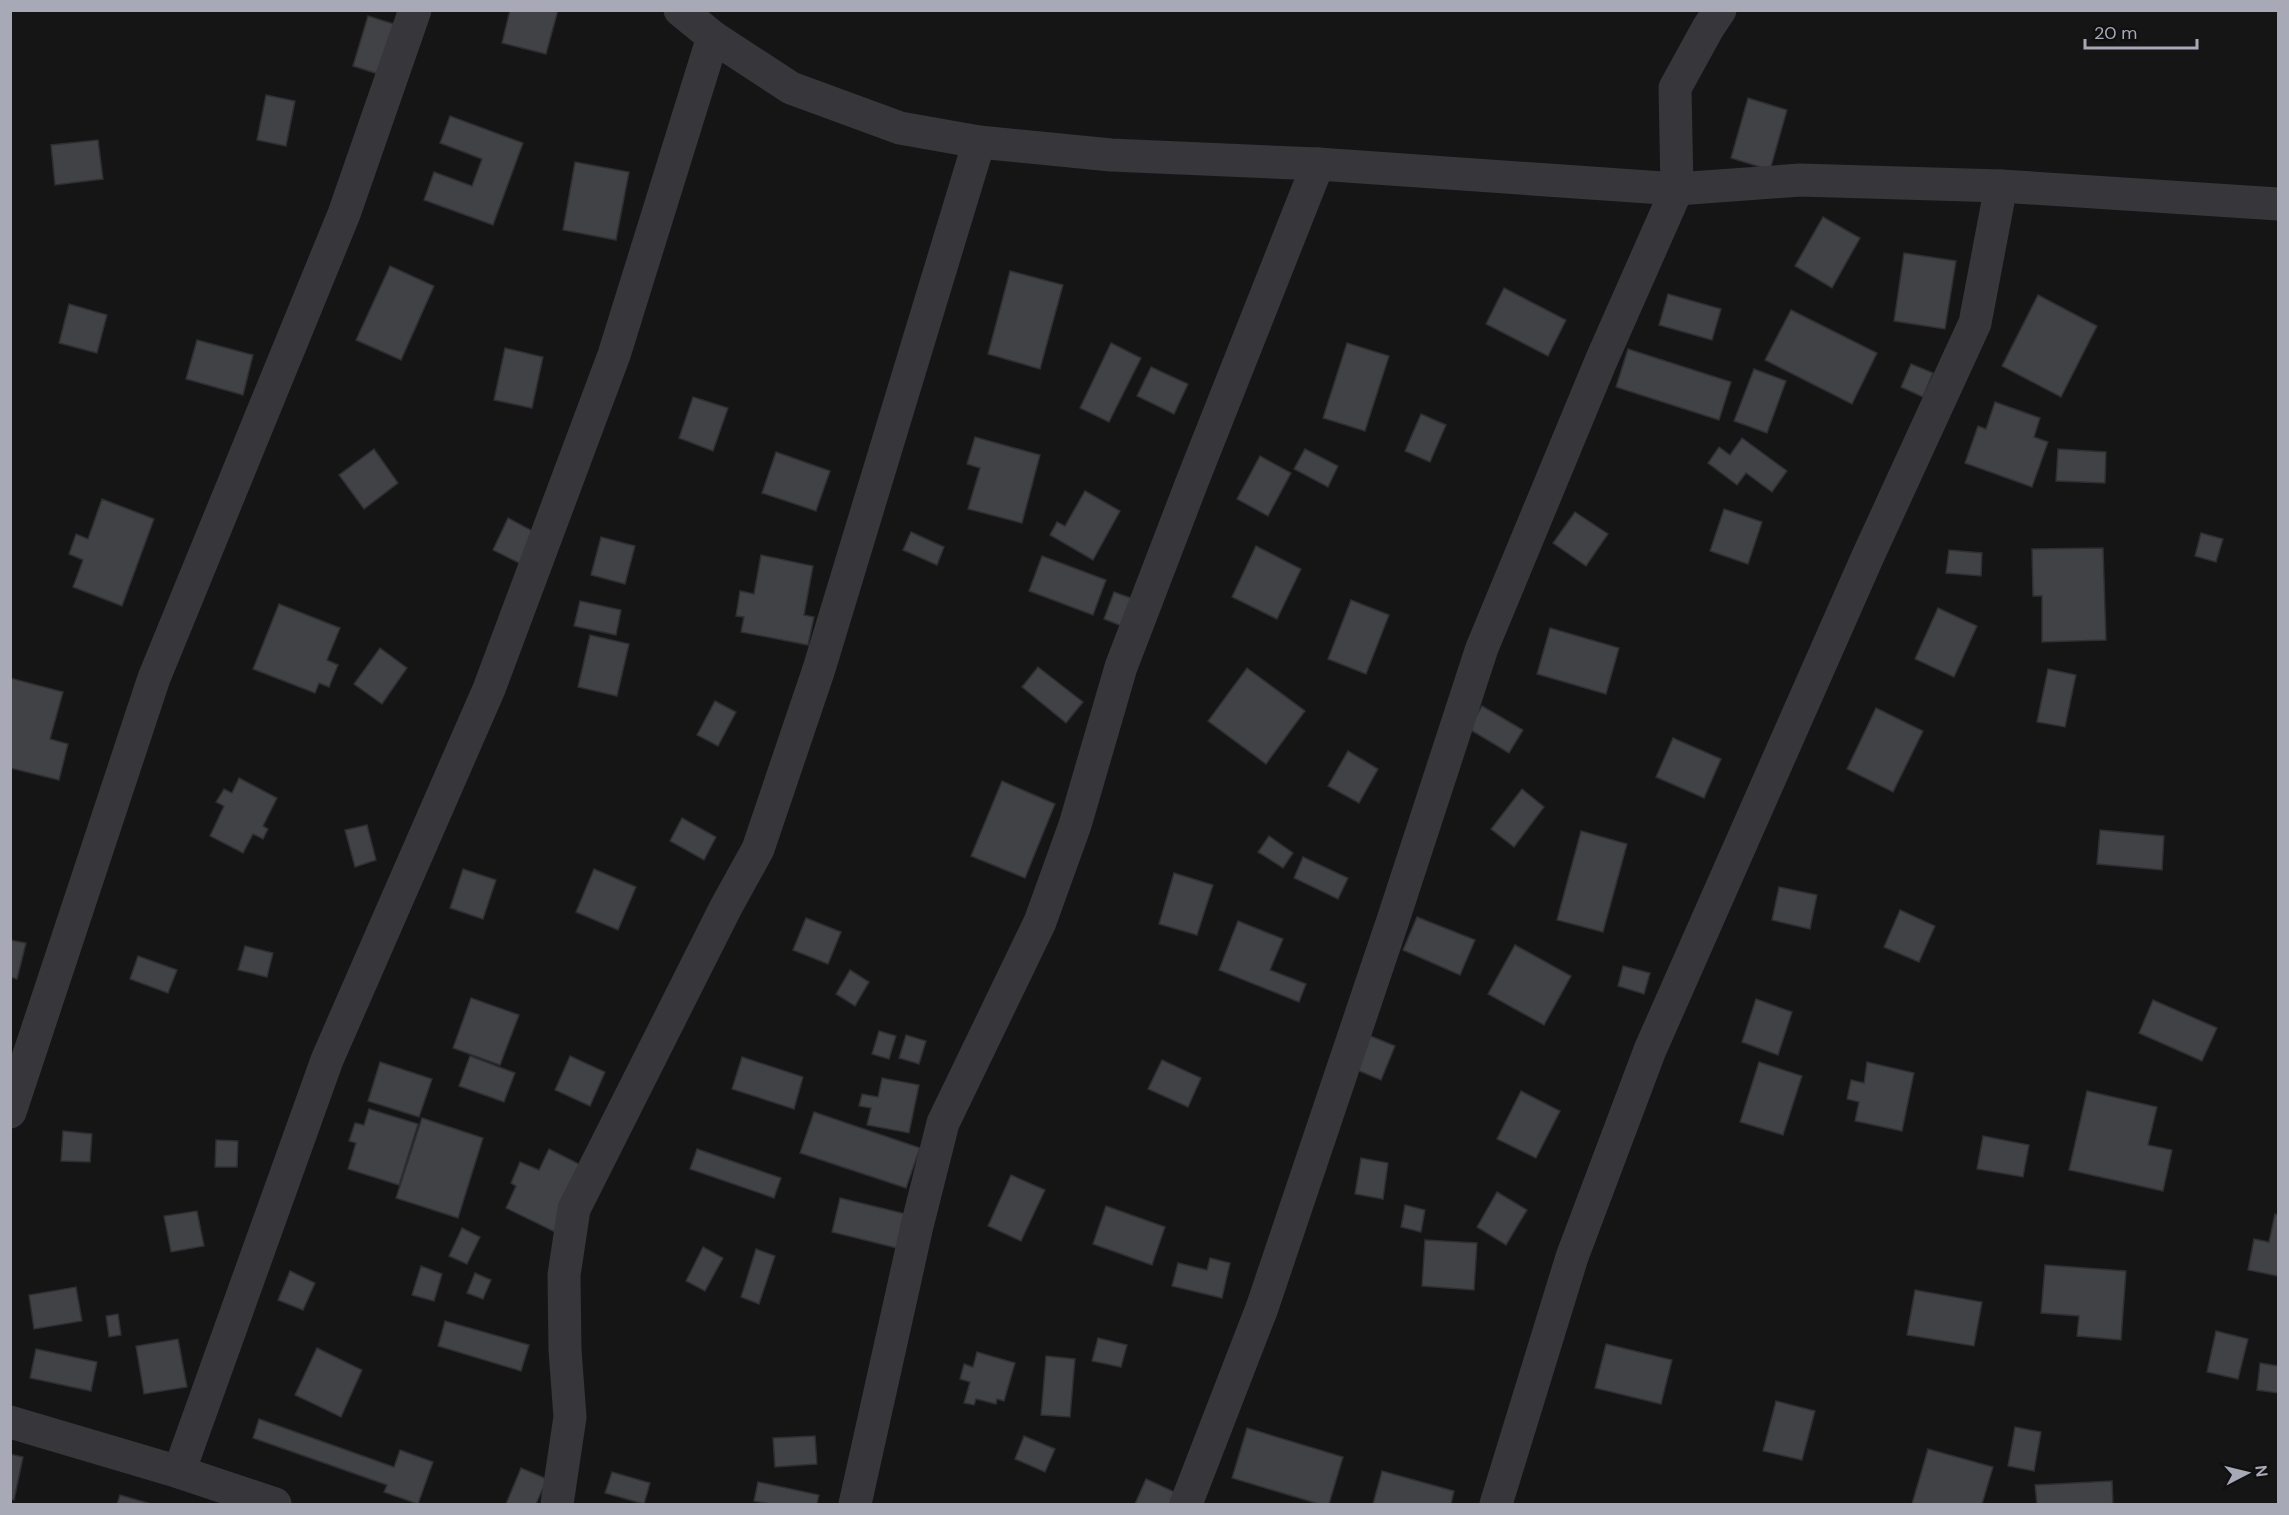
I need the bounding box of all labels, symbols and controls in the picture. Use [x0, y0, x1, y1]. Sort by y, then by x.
scale bar [2085, 12, 2198, 50]
text: 20 m [2094, 21, 2137, 45]
north arrow [2217, 1443, 2277, 1503]
text: N [2250, 1464, 2273, 1478]

